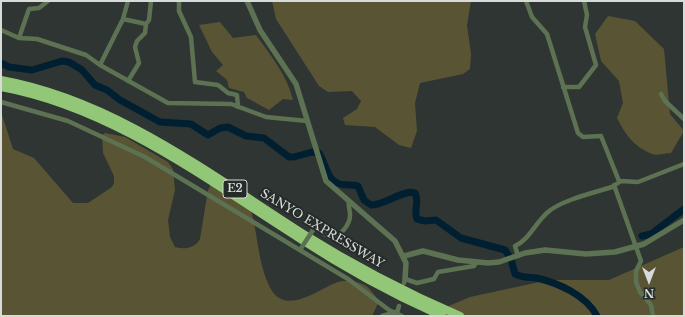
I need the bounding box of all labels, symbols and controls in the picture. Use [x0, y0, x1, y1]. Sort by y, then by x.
road number: E2 [223, 180, 247, 198]
street label: SANYO EXPRESSWAY [258, 186, 386, 272]
north arrow [629, 261, 669, 301]
text: N [644, 286, 654, 300]

